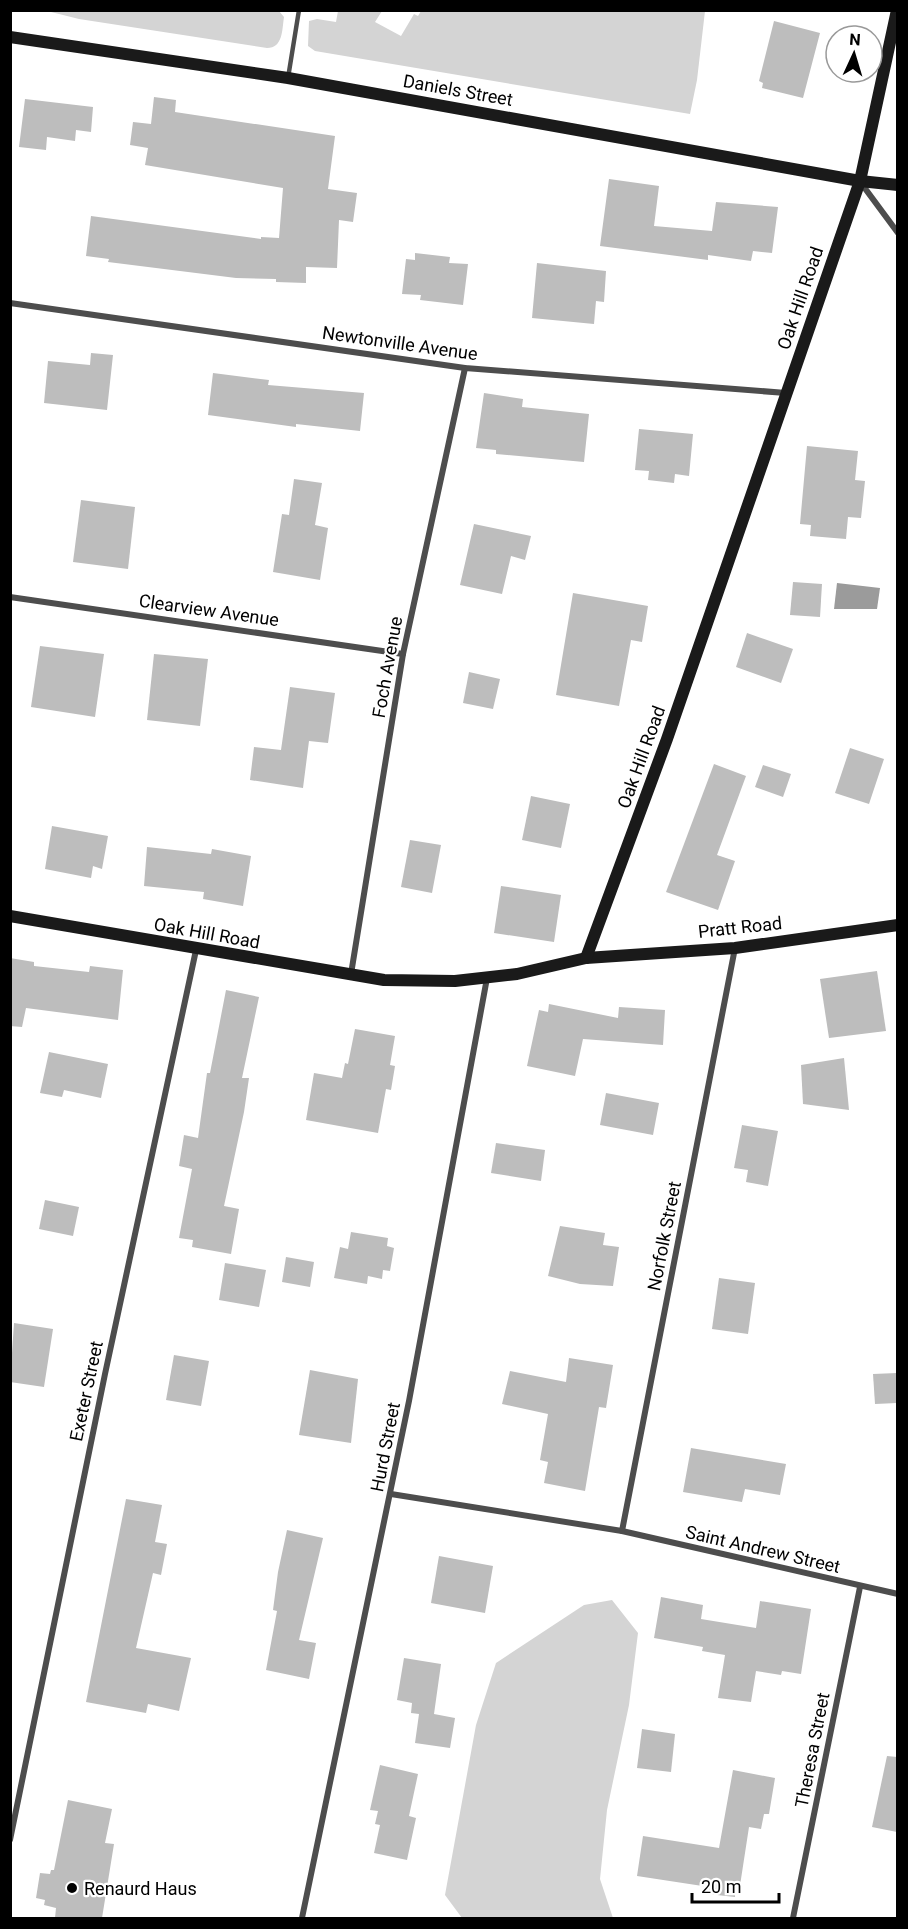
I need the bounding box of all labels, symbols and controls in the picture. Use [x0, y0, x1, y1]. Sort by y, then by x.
north arrow [824, 24, 884, 84]
text: N [849, 30, 861, 49]
street label: Daniels Street [401, 70, 515, 110]
street label: Oak Hill Road [773, 244, 827, 352]
street label: Newtonville Avenue [321, 322, 479, 364]
street label: Clearview Avenue [138, 590, 280, 630]
street label: Foch Avenue [368, 615, 406, 719]
street label: Oak Hill Road [613, 703, 669, 811]
street label: Pratt Road [697, 912, 783, 942]
street label: Oak Hill Road [152, 913, 262, 953]
street label: Norfolk Street [643, 1179, 685, 1293]
street label: Exeter Street [65, 1339, 107, 1443]
street label: Hurd Street [366, 1400, 404, 1494]
street label: Saint Andrew Street [684, 1521, 842, 1577]
street label: Theresa Street [791, 1691, 833, 1809]
scale bar [692, 1866, 779, 1904]
text: 20 m [701, 1876, 741, 1897]
place label: Renaurd Haus [84, 1878, 197, 1899]
marker: Renaurd Haus [65, 1881, 79, 1895]

